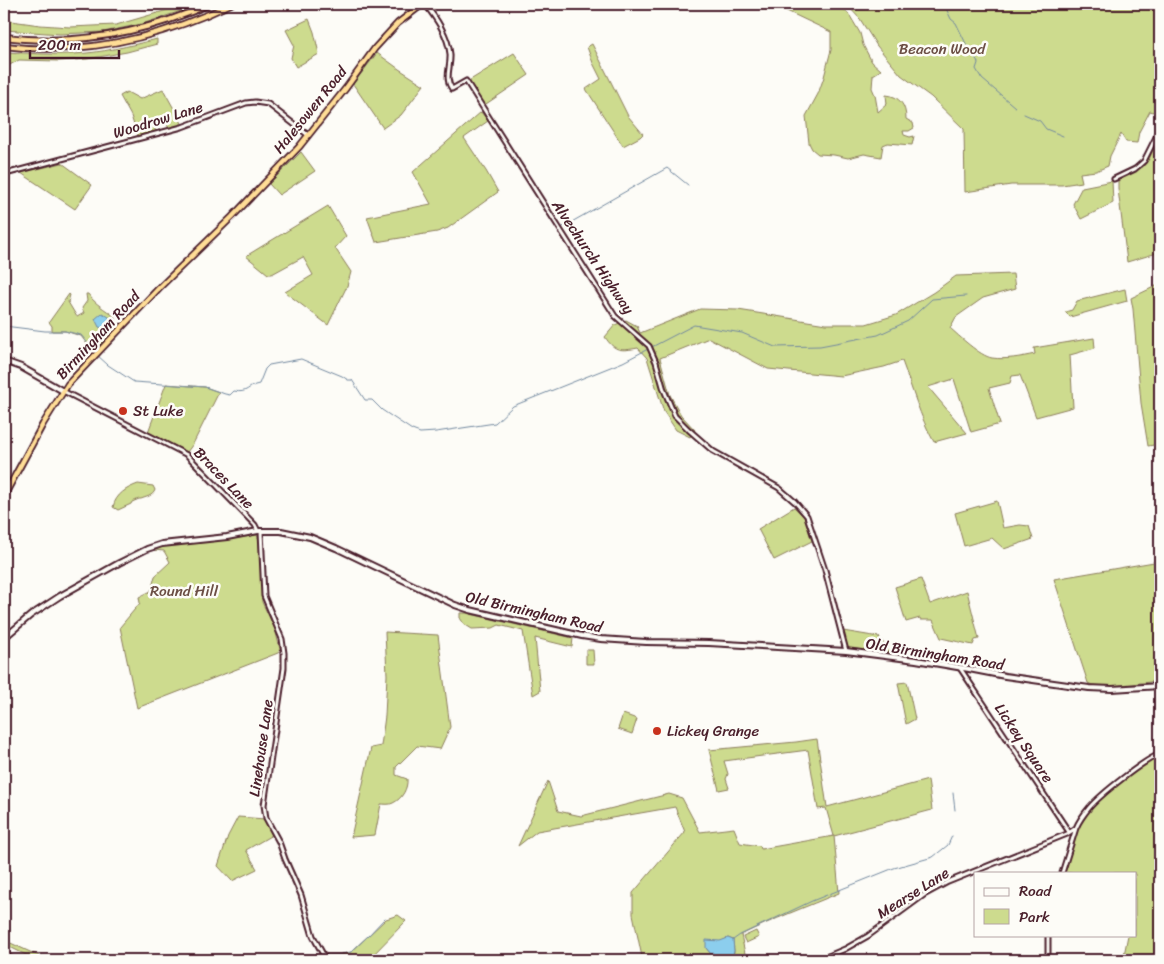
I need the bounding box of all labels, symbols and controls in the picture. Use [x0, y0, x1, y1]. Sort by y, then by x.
scale bar [30, 28, 119, 60]
text: 200 m [38, 32, 82, 58]
park label: Beacon Wood [899, 36, 986, 62]
street label: Halesowen Road [266, 60, 354, 160]
street label: Woodrow Lane [110, 94, 206, 146]
street label: Alvechurch Highway [544, 194, 641, 320]
street label: Birmingham Road [50, 284, 147, 386]
place label: St Luke [133, 398, 184, 424]
marker: St Luke [117, 405, 129, 417]
street label: Braces Lane [187, 441, 261, 516]
park label: Round Hill [150, 578, 219, 604]
street label: Old Birmingham Road [463, 584, 606, 641]
street label: Old Birmingham Road [864, 630, 1007, 678]
street label: Linehouse Lane [241, 697, 281, 798]
street label: Lickey Square [988, 698, 1061, 789]
place label: Lickey Grange [667, 718, 759, 744]
marker: Lickey Grange [651, 725, 663, 737]
street label: Mearse Lane [871, 860, 955, 926]
legend [974, 872, 1136, 936]
text: Road [1019, 878, 1052, 904]
text: Park [1019, 904, 1050, 930]

